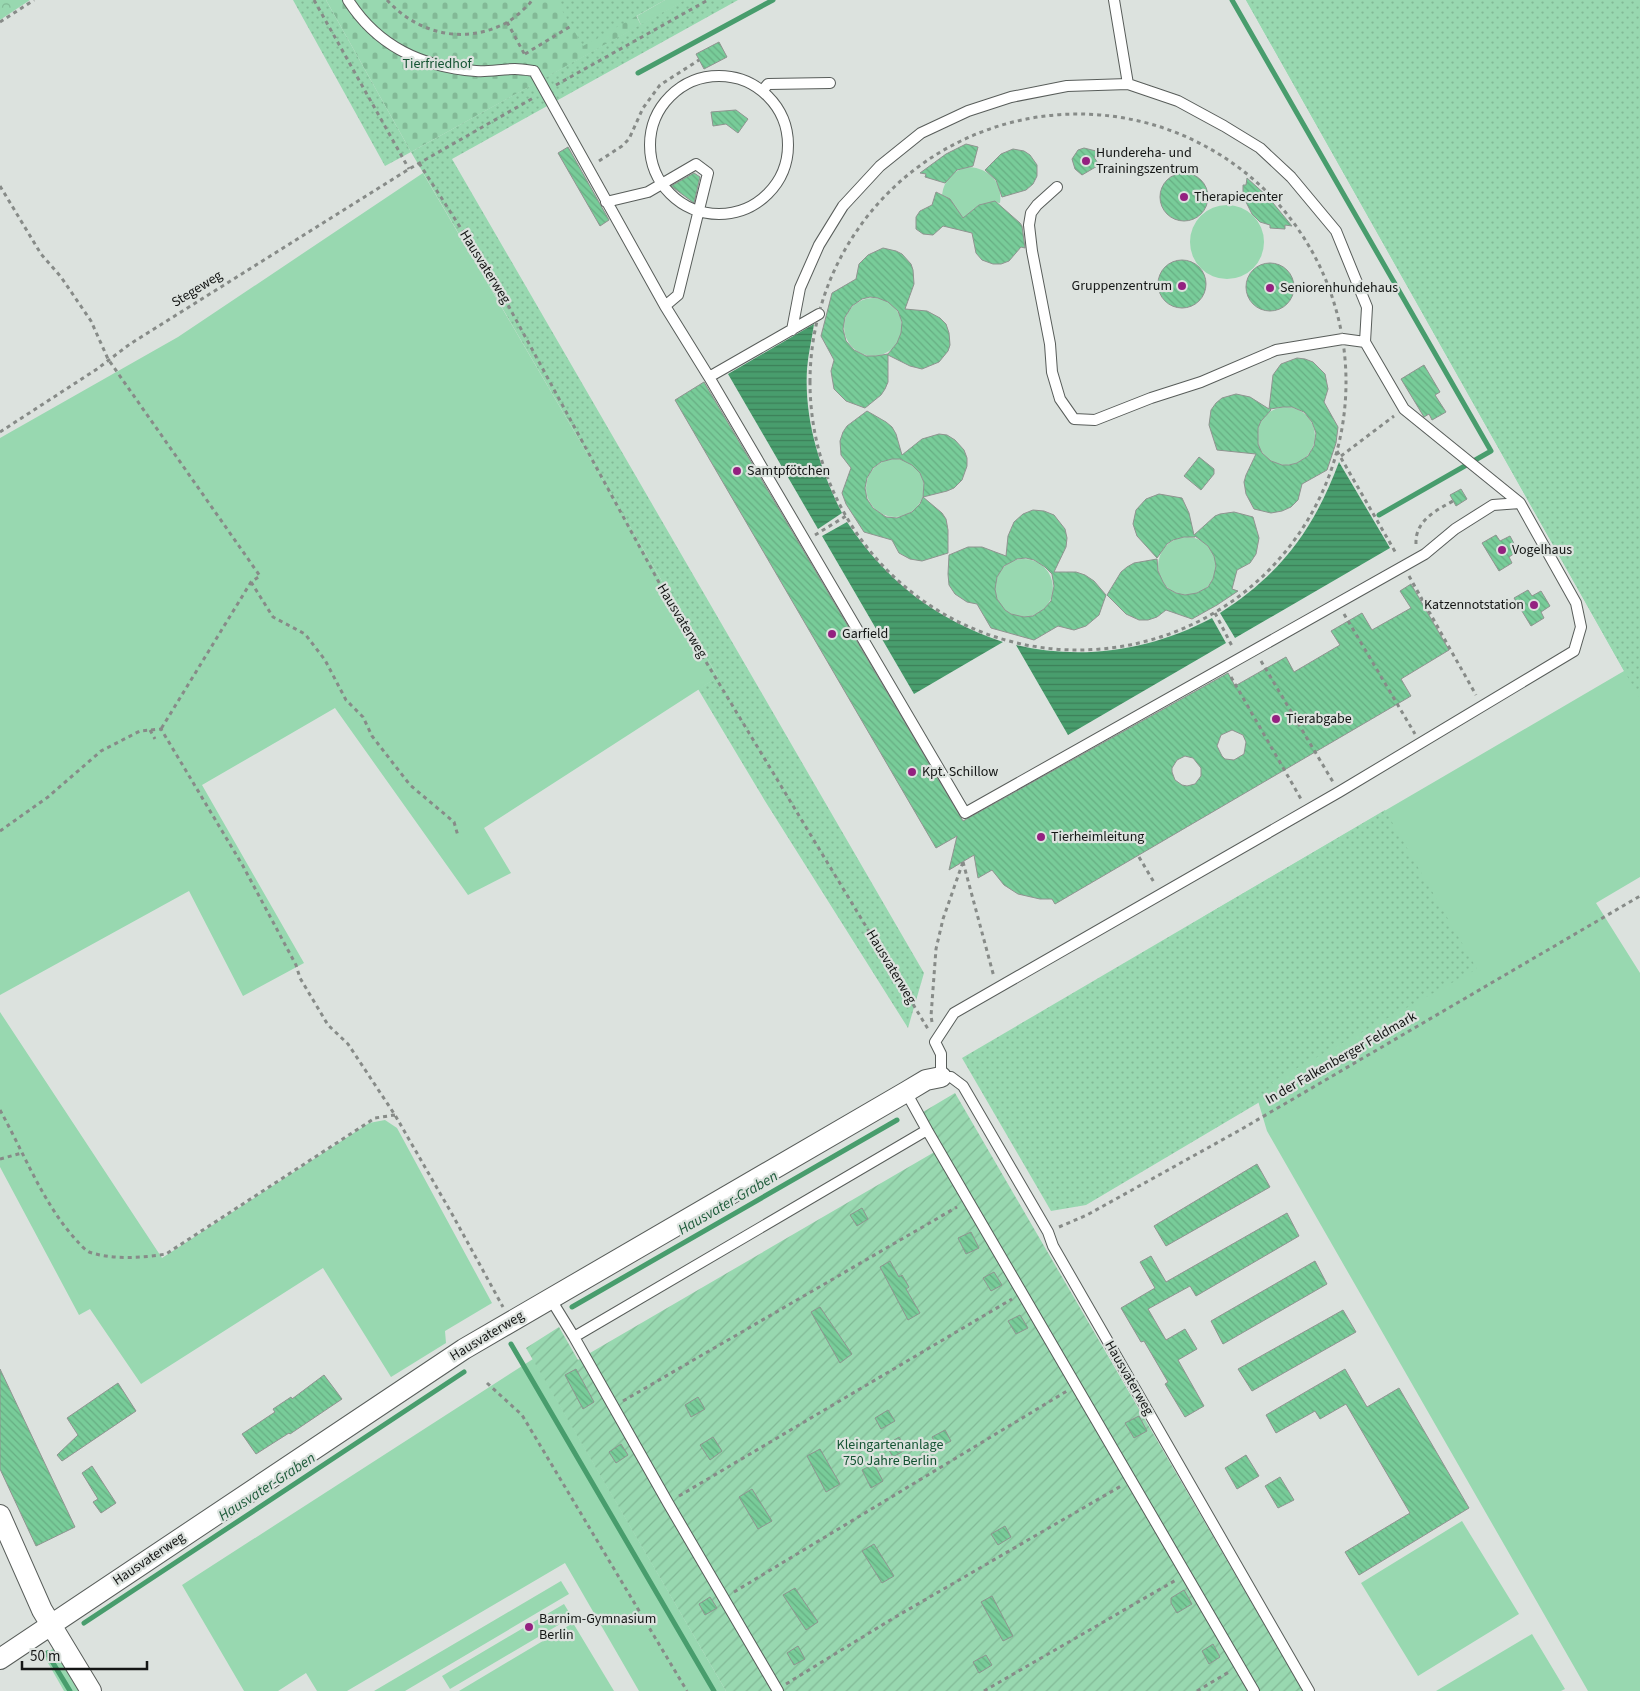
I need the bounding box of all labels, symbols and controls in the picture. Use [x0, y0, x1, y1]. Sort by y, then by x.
park label: Tierfriedhof [402, 54, 472, 74]
place label: Hundereha- und Trainingszentrum [1096, 143, 1199, 179]
marker: Hundereha- und Trainingszentrum [1080, 155, 1092, 167]
place label: Therapiecenter [1194, 187, 1283, 207]
marker: Therapiecenter [1178, 191, 1190, 203]
street label: Hausvaterweg [454, 226, 516, 308]
street label: Stegeweg [168, 266, 226, 312]
place label: Gruppenzentrum [1072, 276, 1172, 296]
place label: Seniorenhundehaus [1280, 278, 1398, 298]
marker: Gruppenzentrum [1176, 280, 1188, 292]
marker: Seniorenhundehaus [1264, 282, 1276, 294]
place label: Samtpfötchen [747, 461, 830, 481]
marker: Samtpfötchen [731, 465, 743, 477]
place label: Vogelhaus [1512, 540, 1572, 560]
marker: Vogelhaus [1496, 544, 1508, 556]
street label: Hausvaterweg [652, 580, 712, 662]
place label: Katzennotstation [1424, 595, 1524, 615]
marker: Katzennotstation [1528, 599, 1540, 611]
place label: Garfield [842, 624, 888, 644]
marker: Garfield [826, 628, 838, 640]
place label: Tierabgabe [1286, 709, 1352, 729]
marker: Tierabgabe [1270, 713, 1282, 725]
place label: Kpt. Schillow [922, 762, 998, 782]
marker: Kpt. Schillow [906, 766, 918, 778]
place label: Tierheimleitung [1051, 827, 1144, 847]
marker: Tierheimleitung [1035, 831, 1047, 843]
street label: Hausvaterweg [861, 926, 921, 1008]
street label: In der Falkenberger Feldmark [1262, 1007, 1420, 1109]
water label: Hausvater-Graben [674, 1166, 782, 1240]
street label: Hausvaterweg [446, 1306, 528, 1366]
street label: Hausvaterweg [1100, 1337, 1158, 1419]
park label: Kleingartenanlage 750 Jahre Berlin [837, 1435, 943, 1471]
water label: Hausvater-Graben [214, 1448, 320, 1526]
street label: Hausvaterweg [109, 1527, 189, 1591]
place label: Barnim-Gymnasium Berlin [539, 1609, 656, 1645]
marker: Barnim-Gymnasium Berlin [523, 1621, 535, 1633]
scale bar [22, 1638, 148, 1670]
text: 50 m [30, 1646, 60, 1667]

